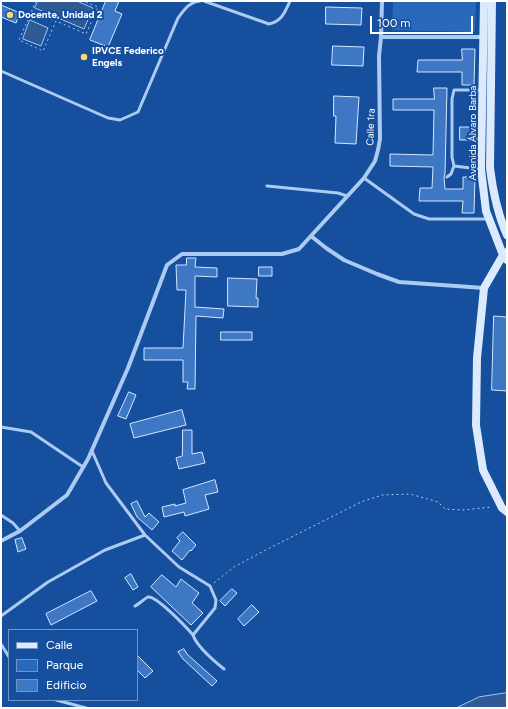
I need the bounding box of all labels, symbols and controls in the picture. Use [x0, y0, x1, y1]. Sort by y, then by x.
scale bar [372, 8, 475, 34]
place label: Docente, Unidad 2 [18, 9, 103, 21]
marker: Docente, Unidad 2 [5, 10, 15, 20]
text: 100 m [377, 16, 411, 30]
place label: IPVCE Federico Engels [92, 45, 164, 68]
marker: IPVCE Federico Engels [79, 52, 89, 62]
street label: Avenida Álvaro Barba [467, 86, 479, 180]
street label: Calle 1ra [364, 108, 378, 146]
legend [8, 629, 138, 701]
text: Calle [46, 638, 73, 652]
text: Parque [46, 658, 83, 672]
text: Edificio [46, 678, 86, 692]

